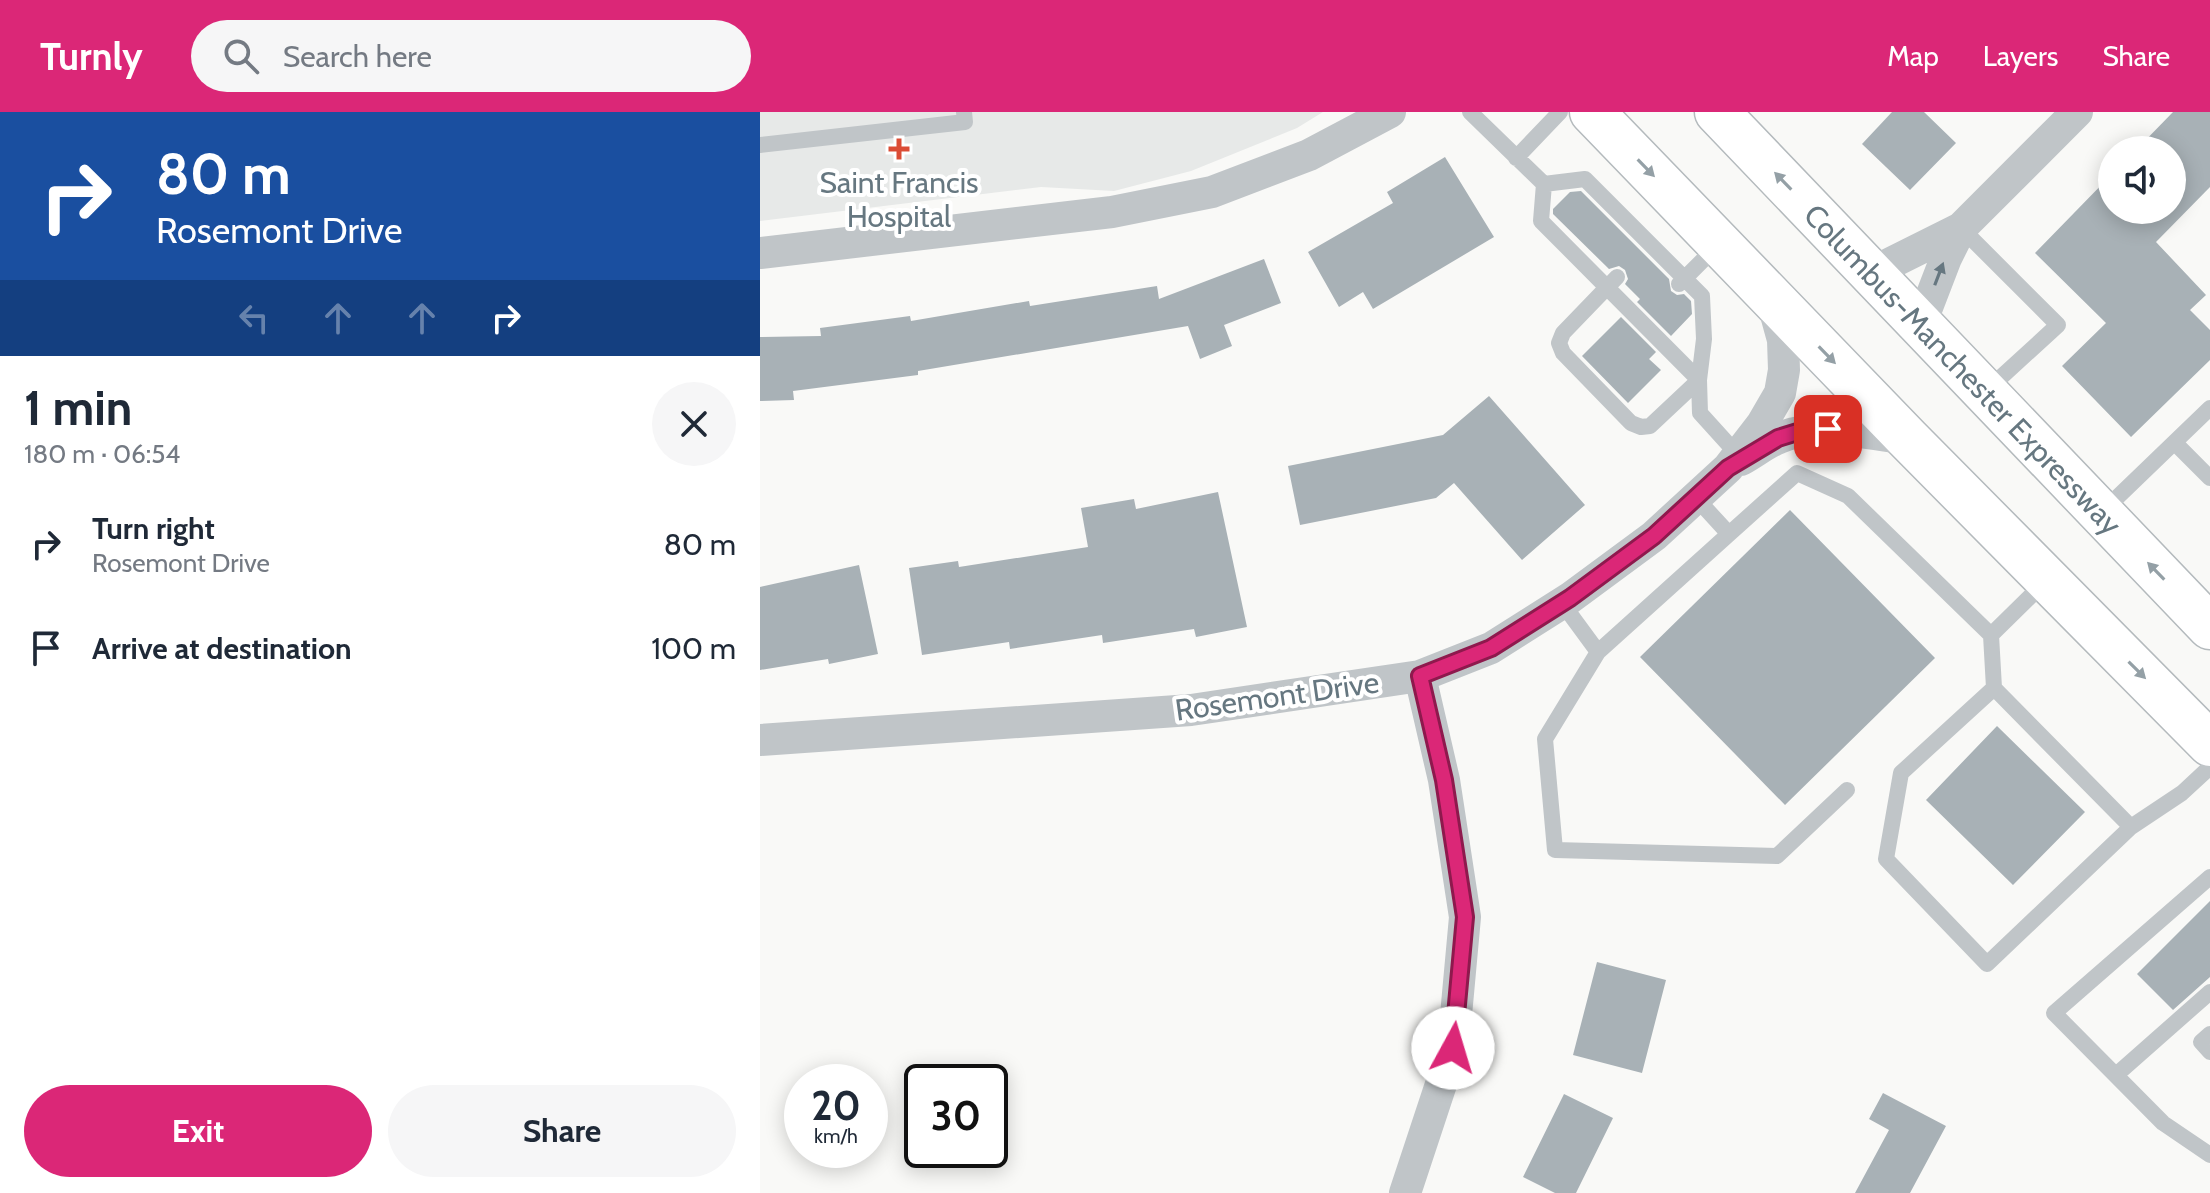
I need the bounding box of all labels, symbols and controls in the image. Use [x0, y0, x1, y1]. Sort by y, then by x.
search box [191, 20, 751, 92]
text: Turnly [40, 33, 143, 80]
icon: search [219, 34, 263, 78]
text: Search here [283, 38, 432, 75]
text: Map [1887, 39, 1939, 73]
text: Layers [1983, 39, 2058, 73]
text: Share [2102, 39, 2170, 73]
map controls [2098, 136, 2186, 224]
button: sound [2098, 136, 2186, 224]
marker: Saint Francis Hospital [888, 138, 910, 160]
text: 80 m [156, 140, 291, 208]
icon: right [24, 144, 128, 248]
one-way arrow [1637, 158, 1655, 177]
place label: Saint Francis Hospital [820, 164, 978, 235]
one-way arrow [1774, 172, 1793, 191]
street label: Columbus-Manchester Expressway [1796, 196, 2130, 542]
text: Rosemont Drive [156, 208, 402, 252]
one-way arrow [1933, 262, 1946, 286]
icon: left [232, 296, 276, 340]
icon: ahead [316, 296, 360, 340]
icon: ahead [400, 296, 444, 340]
icon: right [484, 296, 528, 340]
one-way arrow [1817, 345, 1836, 364]
text: 1 min [24, 379, 132, 437]
button: close [652, 382, 736, 466]
pin [1794, 395, 1862, 463]
icon: arrive [1806, 407, 1850, 451]
text: 180 m · 06:54 [24, 438, 180, 470]
text: Turn right [92, 510, 215, 547]
icon: right [24, 522, 68, 566]
text: 80 m [664, 526, 736, 563]
text: Rosemont Drive [92, 547, 270, 579]
one-way arrow [2148, 562, 2166, 581]
icon: arrive [24, 626, 68, 670]
text: Arrive at destination [92, 630, 352, 667]
text: 100 m [651, 630, 736, 667]
one-way arrow [2128, 660, 2146, 679]
street label: Rosemont Drive [1173, 663, 1381, 729]
position arrow [1411, 1006, 1495, 1090]
speed limit sign: 30 [904, 1064, 1008, 1168]
text: 20 [811, 1081, 861, 1130]
button: Exit [24, 1085, 372, 1177]
button: Share [388, 1085, 736, 1177]
text: km/h [814, 1124, 858, 1148]

